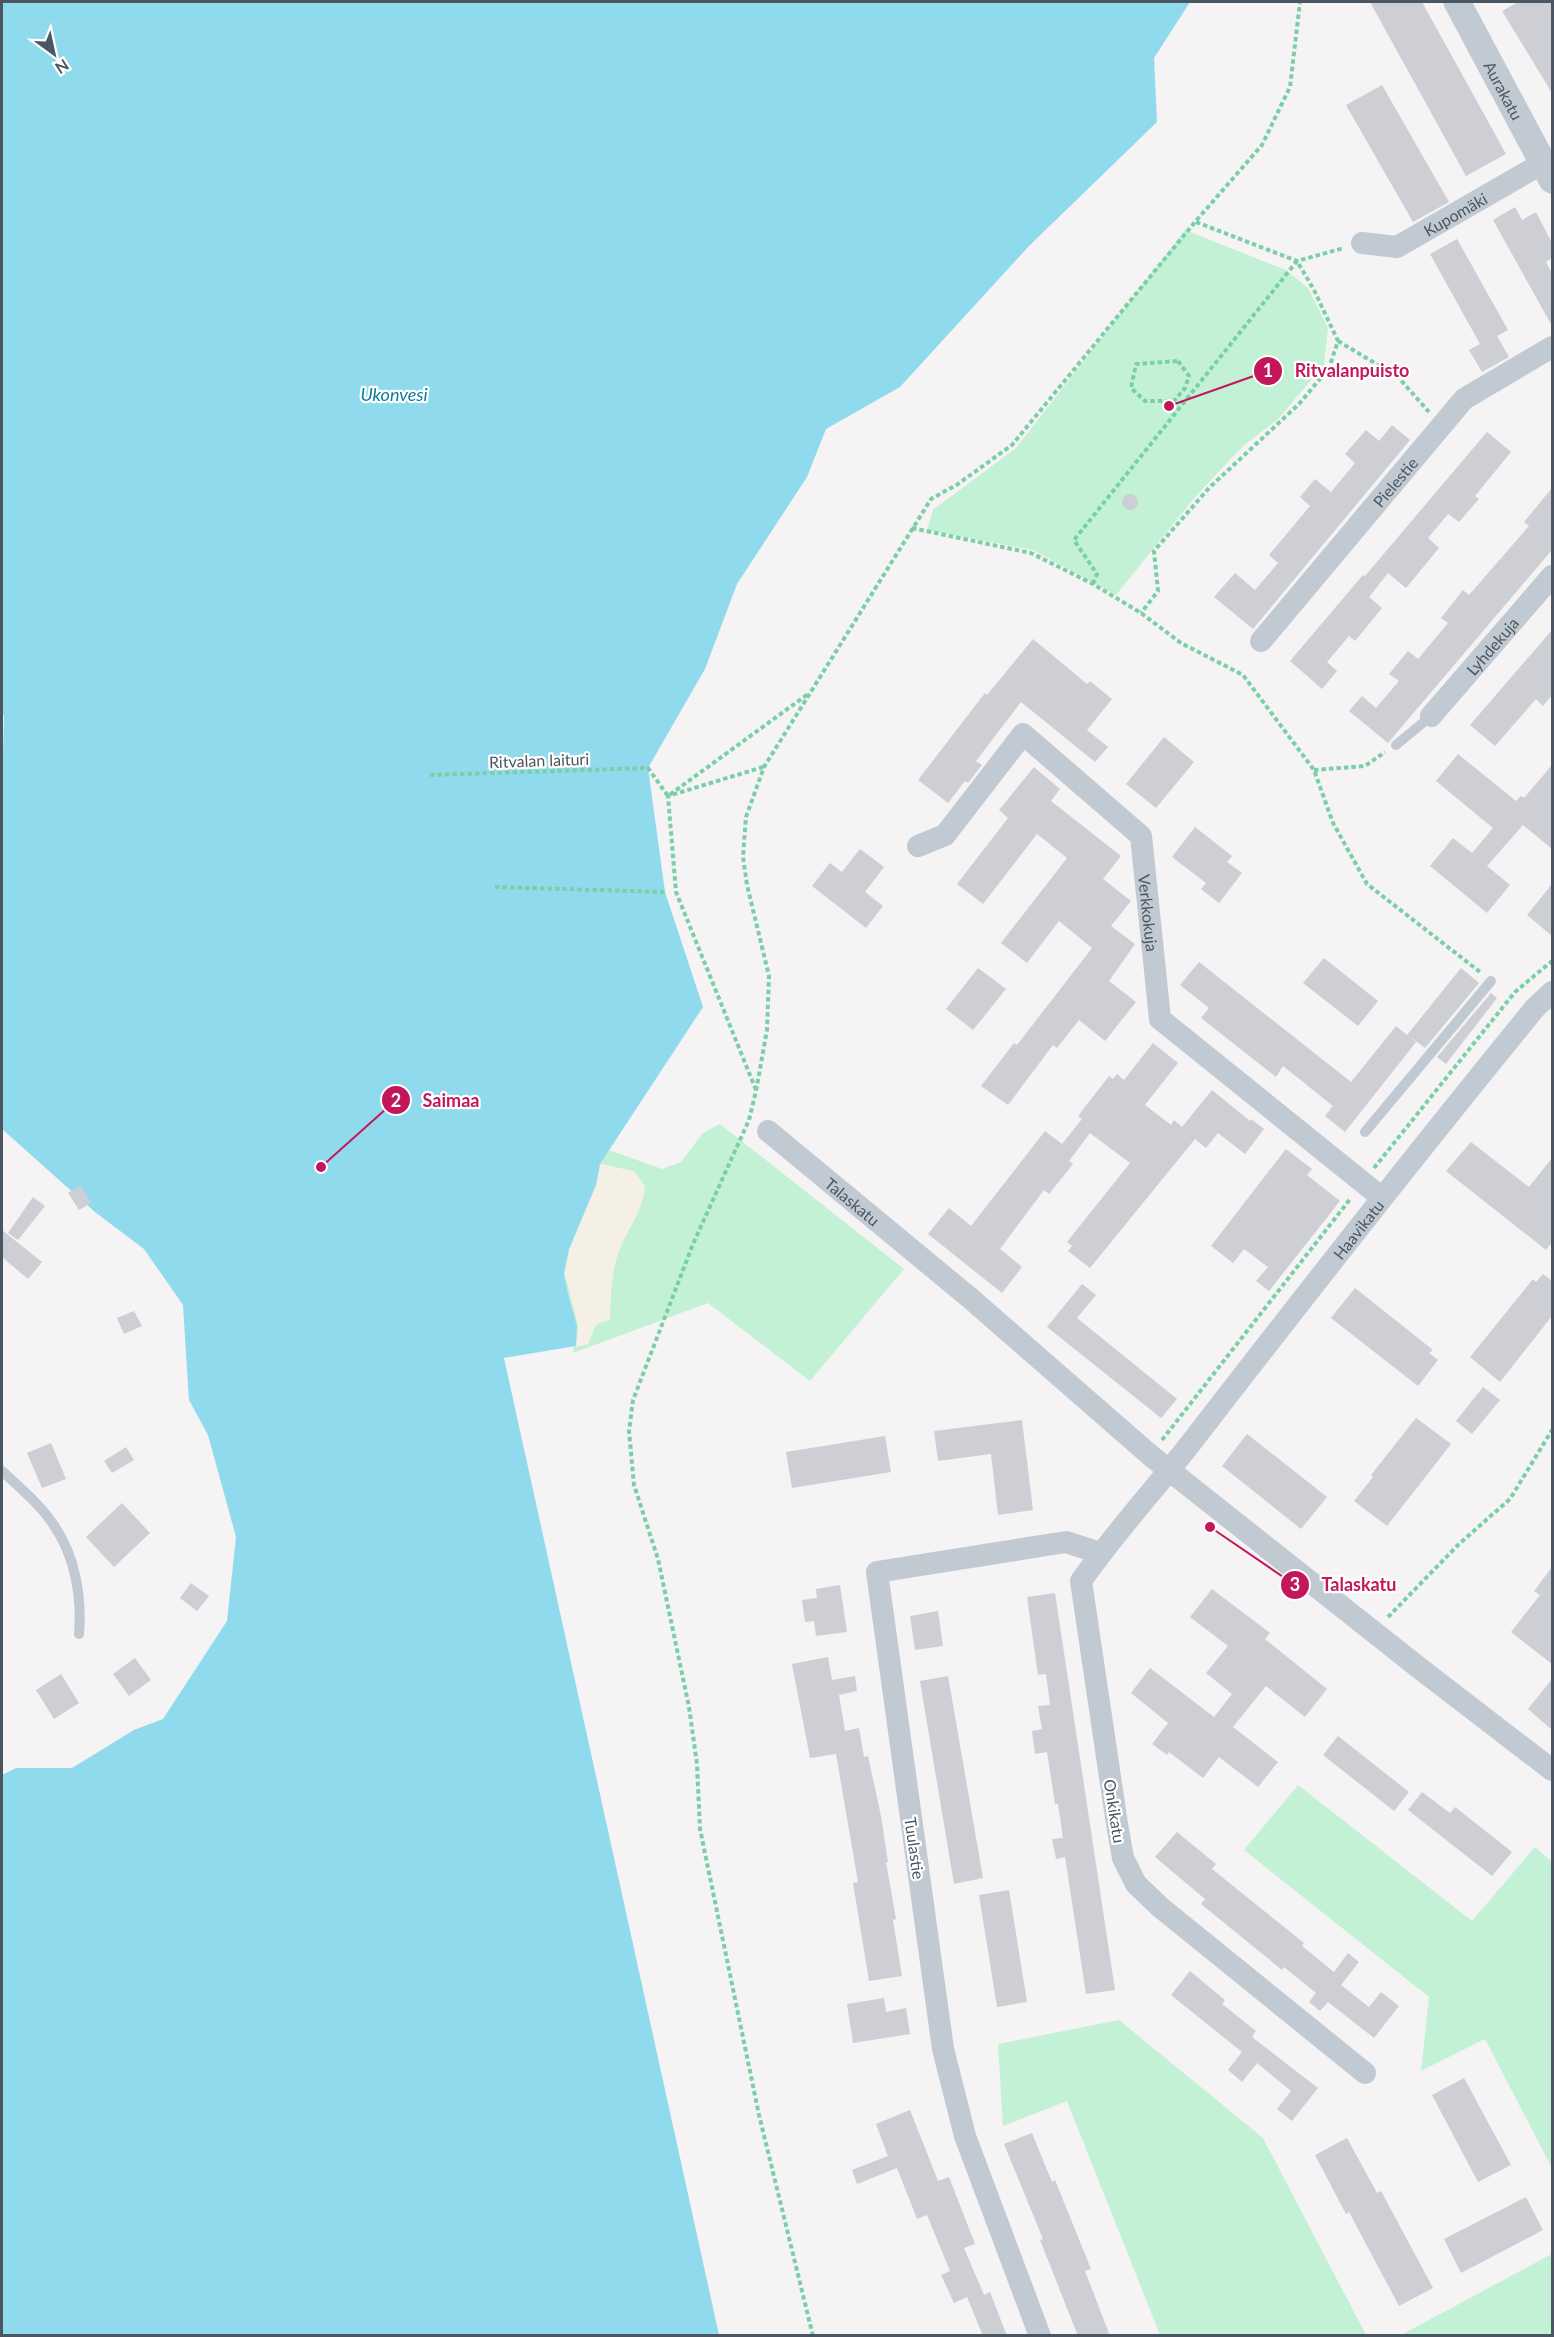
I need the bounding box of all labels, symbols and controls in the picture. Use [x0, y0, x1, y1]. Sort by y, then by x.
north arrow [24, 24, 84, 84]
text: N [52, 56, 73, 78]
street label: Aurakatu [1481, 58, 1528, 123]
street label: Kupomäki [1420, 188, 1490, 239]
callout: Ritvalanpuisto [1253, 353, 1422, 389]
text: 1 [1263, 359, 1273, 381]
text: Ritvalanpuisto [1295, 359, 1409, 381]
water label: Ukonvesi [360, 383, 428, 405]
street label: Pielestie [1368, 453, 1421, 510]
street label: Lyhdekuja [1462, 613, 1522, 678]
street label: Ritvalan laituri [489, 749, 589, 771]
street label: Verkkokuja [1136, 873, 1162, 952]
callout: Saimaa [381, 1082, 492, 1118]
text: 2 [391, 1089, 401, 1111]
text: Saimaa [423, 1089, 479, 1111]
street label: Talaskatu [822, 1173, 884, 1229]
street label: Haavikatu [1328, 1196, 1387, 1263]
callout: Talaskatu [1280, 1567, 1408, 1603]
text: 3 [1290, 1573, 1300, 1595]
text: Talaskatu [1322, 1573, 1396, 1595]
street label: Onkikatu [1101, 1778, 1129, 1844]
street label: Tuulastie [901, 1816, 929, 1880]

